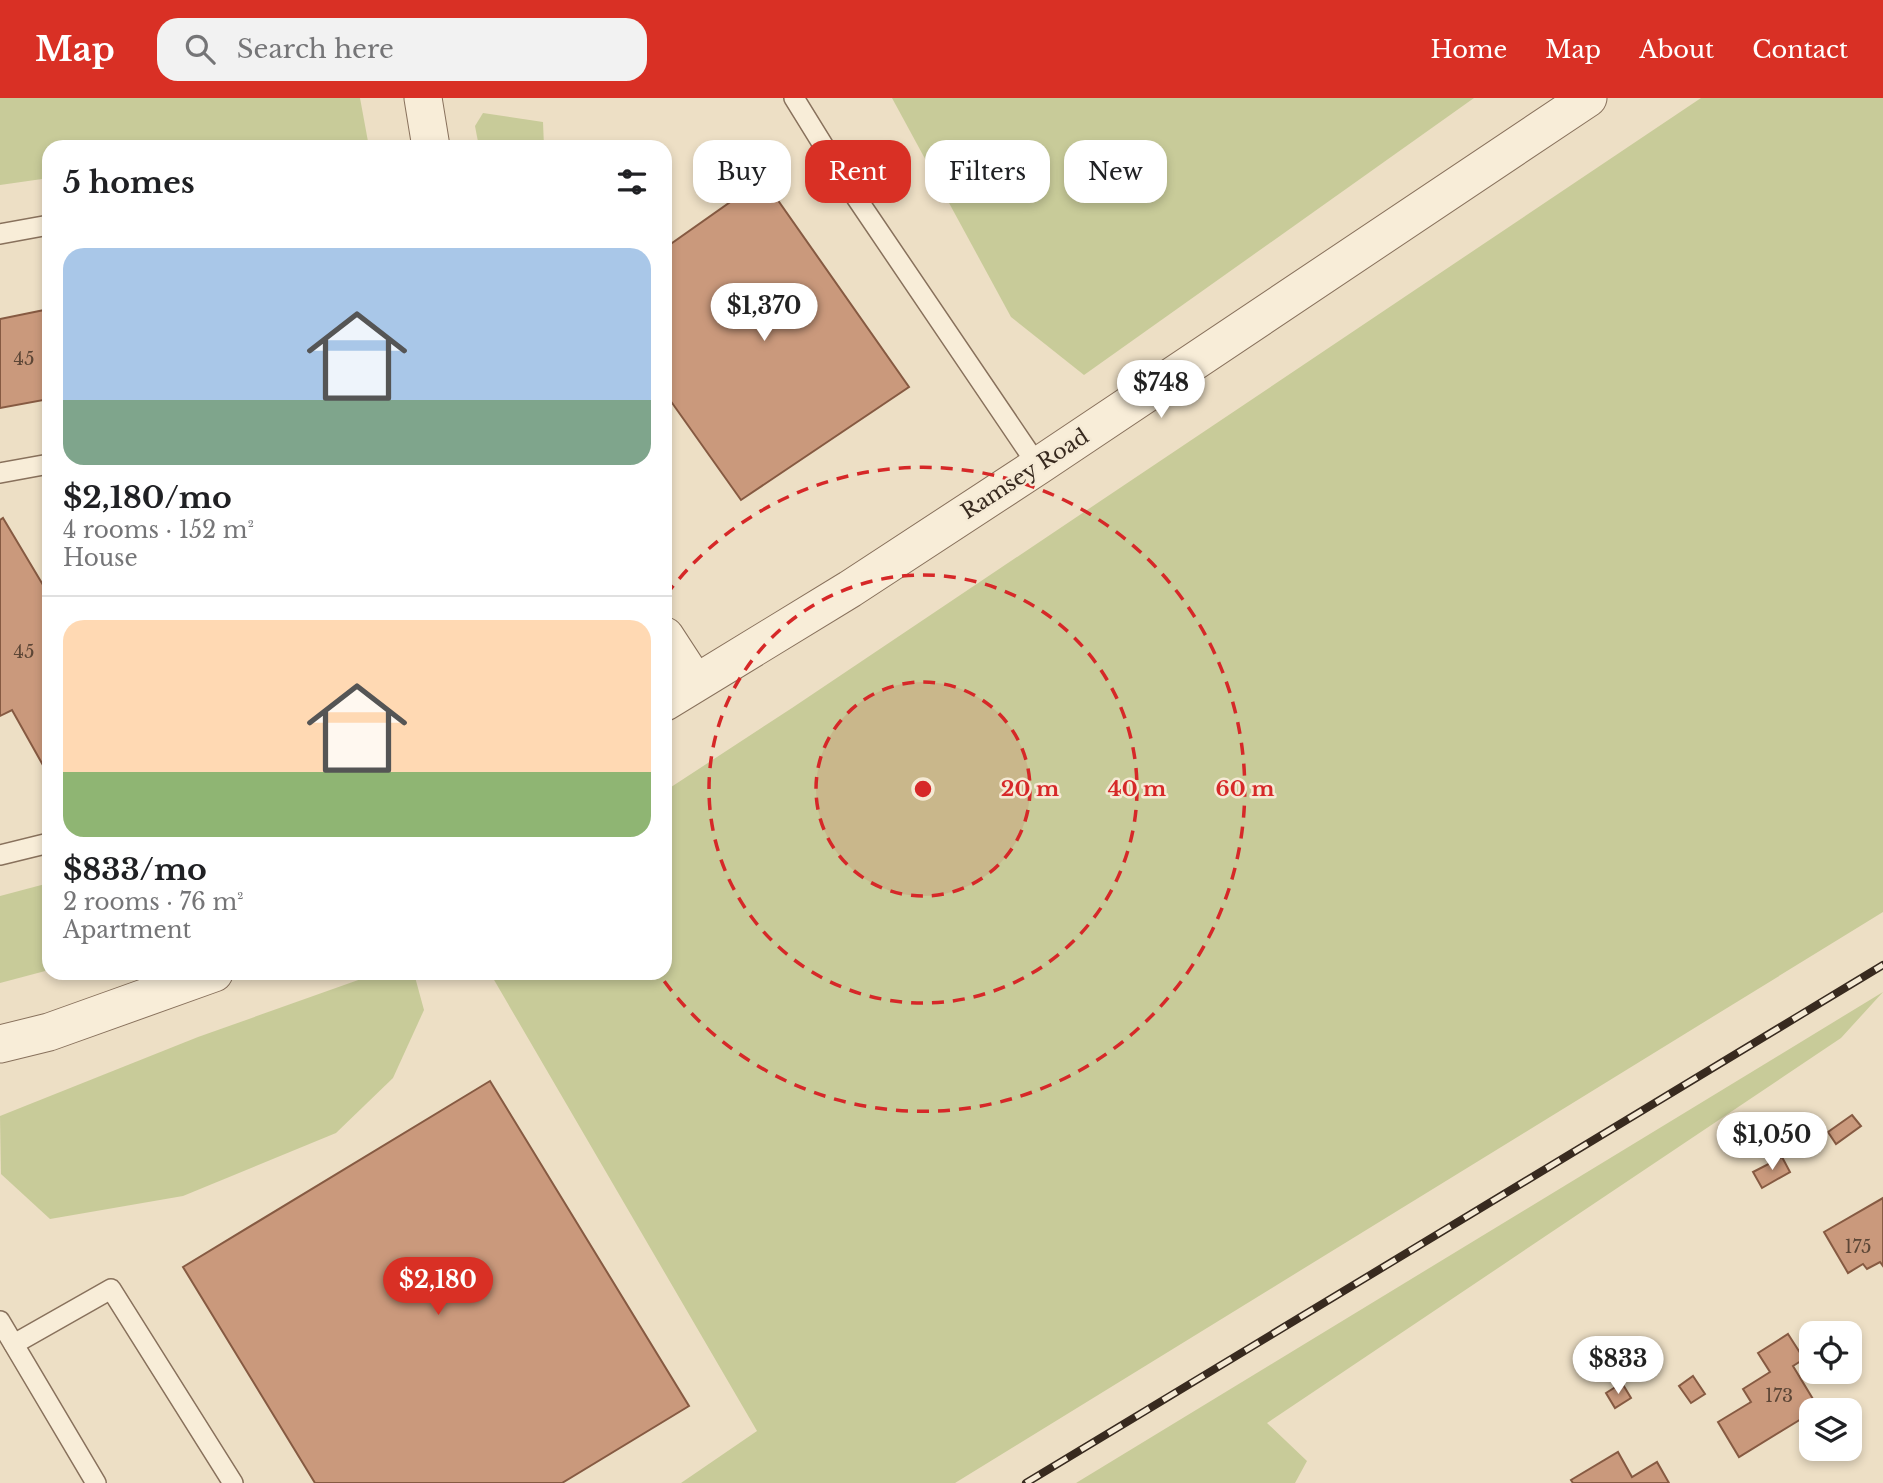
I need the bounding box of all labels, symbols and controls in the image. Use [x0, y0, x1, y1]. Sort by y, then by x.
search box [157, 18, 647, 81]
text: Map [35, 29, 115, 70]
icon: search [181, 30, 219, 68]
text: Search here [237, 33, 394, 65]
text: Home [1431, 35, 1507, 64]
text: Map [1545, 35, 1601, 64]
text: About [1639, 35, 1714, 64]
text: Contact [1752, 35, 1848, 64]
chip: Buy [693, 140, 791, 203]
chip: Rent [805, 140, 911, 203]
chip: Filters [925, 140, 1050, 203]
chip: New [1064, 140, 1167, 203]
icon: filters [613, 163, 651, 201]
text: 5 homes [63, 164, 195, 201]
pin: $1,370 [707, 284, 821, 343]
text: $1,370 [727, 292, 801, 320]
icon: home [294, 293, 420, 419]
house number: 45 [14, 348, 34, 370]
pin: $748 [1120, 360, 1202, 420]
text: $748 [1133, 369, 1189, 397]
street label: Ramsey Road [956, 423, 1094, 525]
text: $2,180/mo [63, 479, 232, 516]
text: 4 rooms · 152 m² [63, 516, 254, 544]
text: House [63, 544, 138, 572]
house number: 45 [14, 641, 34, 663]
icon: home [294, 665, 420, 791]
text: 20 m [1001, 776, 1059, 802]
text: 40 m [1108, 776, 1166, 802]
text: 60 m [1216, 776, 1274, 802]
centre of rings [911, 777, 935, 801]
text: $833/mo [63, 851, 207, 888]
text: 2 rooms · 76 m² [63, 888, 244, 916]
text: Apartment [63, 916, 191, 944]
pin: $1,050 [1715, 1112, 1829, 1172]
text: $1,050 [1733, 1121, 1811, 1149]
house number: 175 [1844, 1236, 1872, 1258]
pin: $2,180 [381, 1258, 495, 1317]
text: $2,180 [399, 1266, 477, 1294]
map controls [1799, 1321, 1862, 1461]
button: locate [1799, 1321, 1862, 1384]
pin: $833 [1577, 1336, 1659, 1396]
text: $833 [1589, 1345, 1647, 1373]
house number: 173 [1765, 1385, 1793, 1407]
button: layers [1799, 1398, 1862, 1461]

